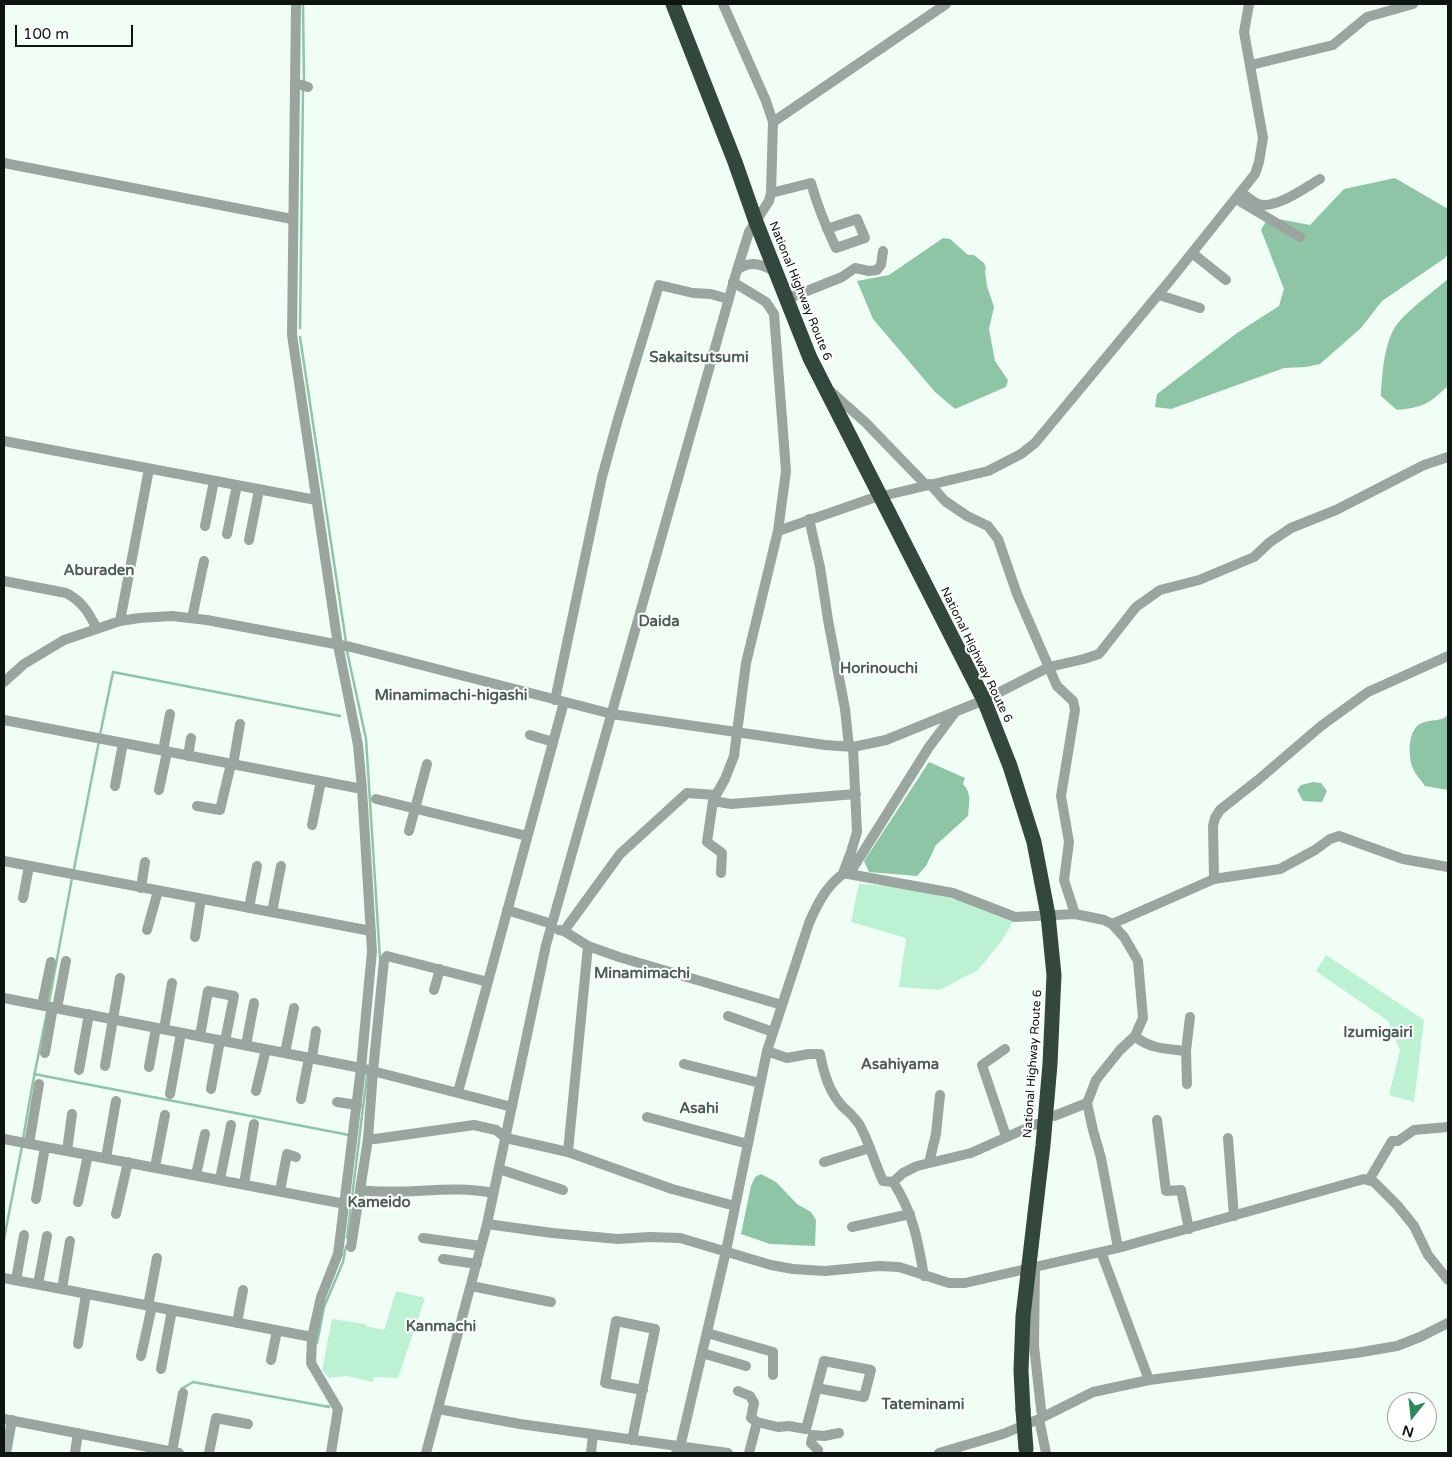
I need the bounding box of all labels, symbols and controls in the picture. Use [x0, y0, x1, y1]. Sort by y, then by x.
scale bar [18, 15, 135, 47]
text: 100 m [23, 25, 69, 43]
street label: National Highway Route 6 [765, 219, 835, 363]
district label: Sakaitsutsumi [649, 349, 749, 367]
district label: Aburaden [64, 562, 134, 580]
street label: National Highway Route 6 [937, 585, 1015, 725]
district label: Daida [638, 613, 680, 631]
district label: Horinouchi [840, 660, 918, 678]
district label: Minamimachi-higashi [374, 687, 528, 705]
district label: Minamimachi [594, 965, 690, 983]
street label: National Highway Route 6 [1021, 989, 1045, 1139]
district label: Izumigairi [1343, 1024, 1413, 1042]
district label: Asahiyama [861, 1056, 939, 1074]
district label: Asahi [679, 1100, 719, 1118]
district label: Kameido [347, 1194, 411, 1212]
district label: Kanmachi [406, 1318, 476, 1336]
north arrow [1387, 1392, 1437, 1442]
district label: Tateminami [882, 1396, 964, 1414]
text: N [1400, 1421, 1416, 1441]

